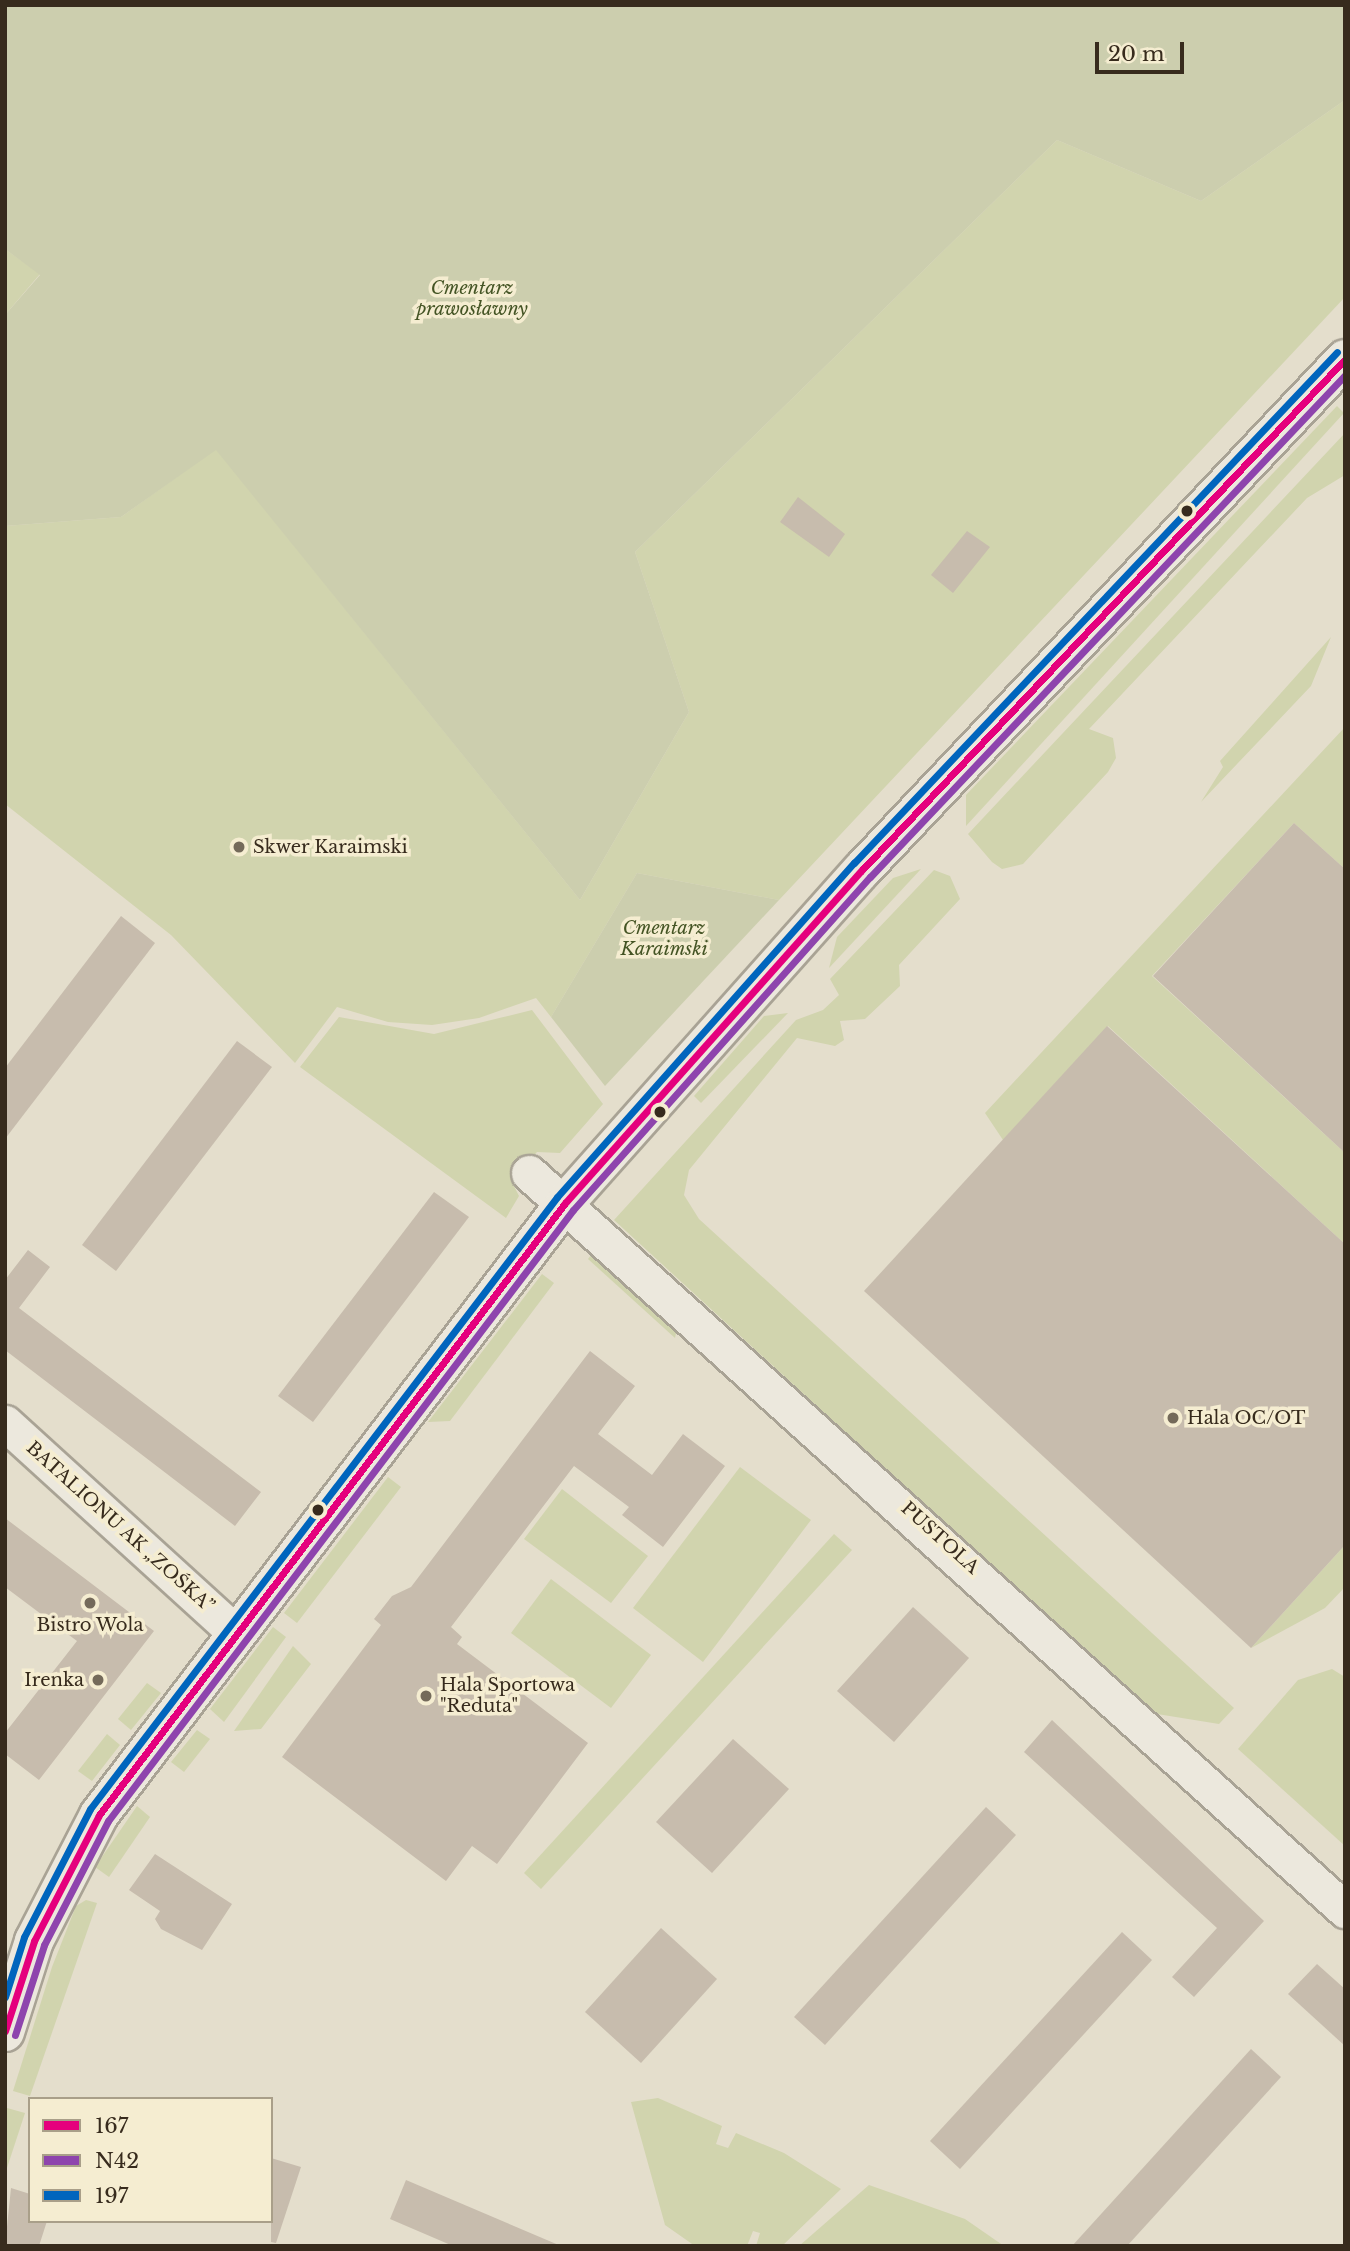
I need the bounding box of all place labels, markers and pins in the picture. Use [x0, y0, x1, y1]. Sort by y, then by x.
unlabelled marker [1180, 504, 1194, 518]
place label: Skwer Karaimski [253, 836, 408, 858]
marker: Skwer Karaimski [231, 839, 247, 855]
unlabelled marker [653, 1105, 667, 1119]
place label: Hala OC/OT [1187, 1407, 1306, 1429]
marker: Hala OC/OT [1165, 1410, 1181, 1426]
unlabelled marker [311, 1503, 325, 1517]
marker: Bistro Wola [82, 1595, 98, 1611]
place label: Bistro Wola [36, 1614, 144, 1636]
place label: Irenka [24, 1669, 84, 1691]
marker: Irenka [90, 1672, 106, 1688]
place label: Hala Sportowa "Reduta" [440, 1675, 575, 1718]
marker: Hala Sportowa "Reduta" [418, 1688, 434, 1704]

